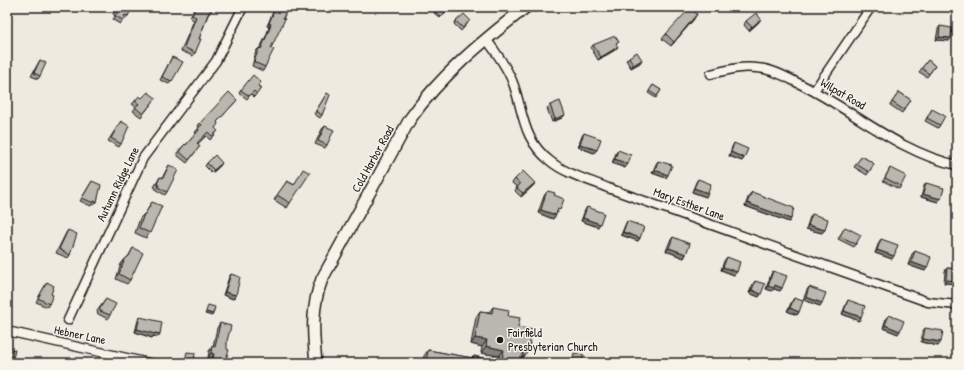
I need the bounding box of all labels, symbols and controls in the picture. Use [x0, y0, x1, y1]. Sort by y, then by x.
street label: Wilpat Road [817, 74, 869, 114]
street label: Cold Harbor Road [347, 122, 398, 195]
street label: Autumn Ridge Lane [92, 143, 143, 224]
street label: Mary Esther Lane [651, 183, 727, 224]
street label: Hebner Lane [53, 321, 108, 348]
place label: Fairfield Presbyterian Church [507, 324, 598, 355]
marker: Fairfield Presbyterian Church [495, 335, 505, 345]

